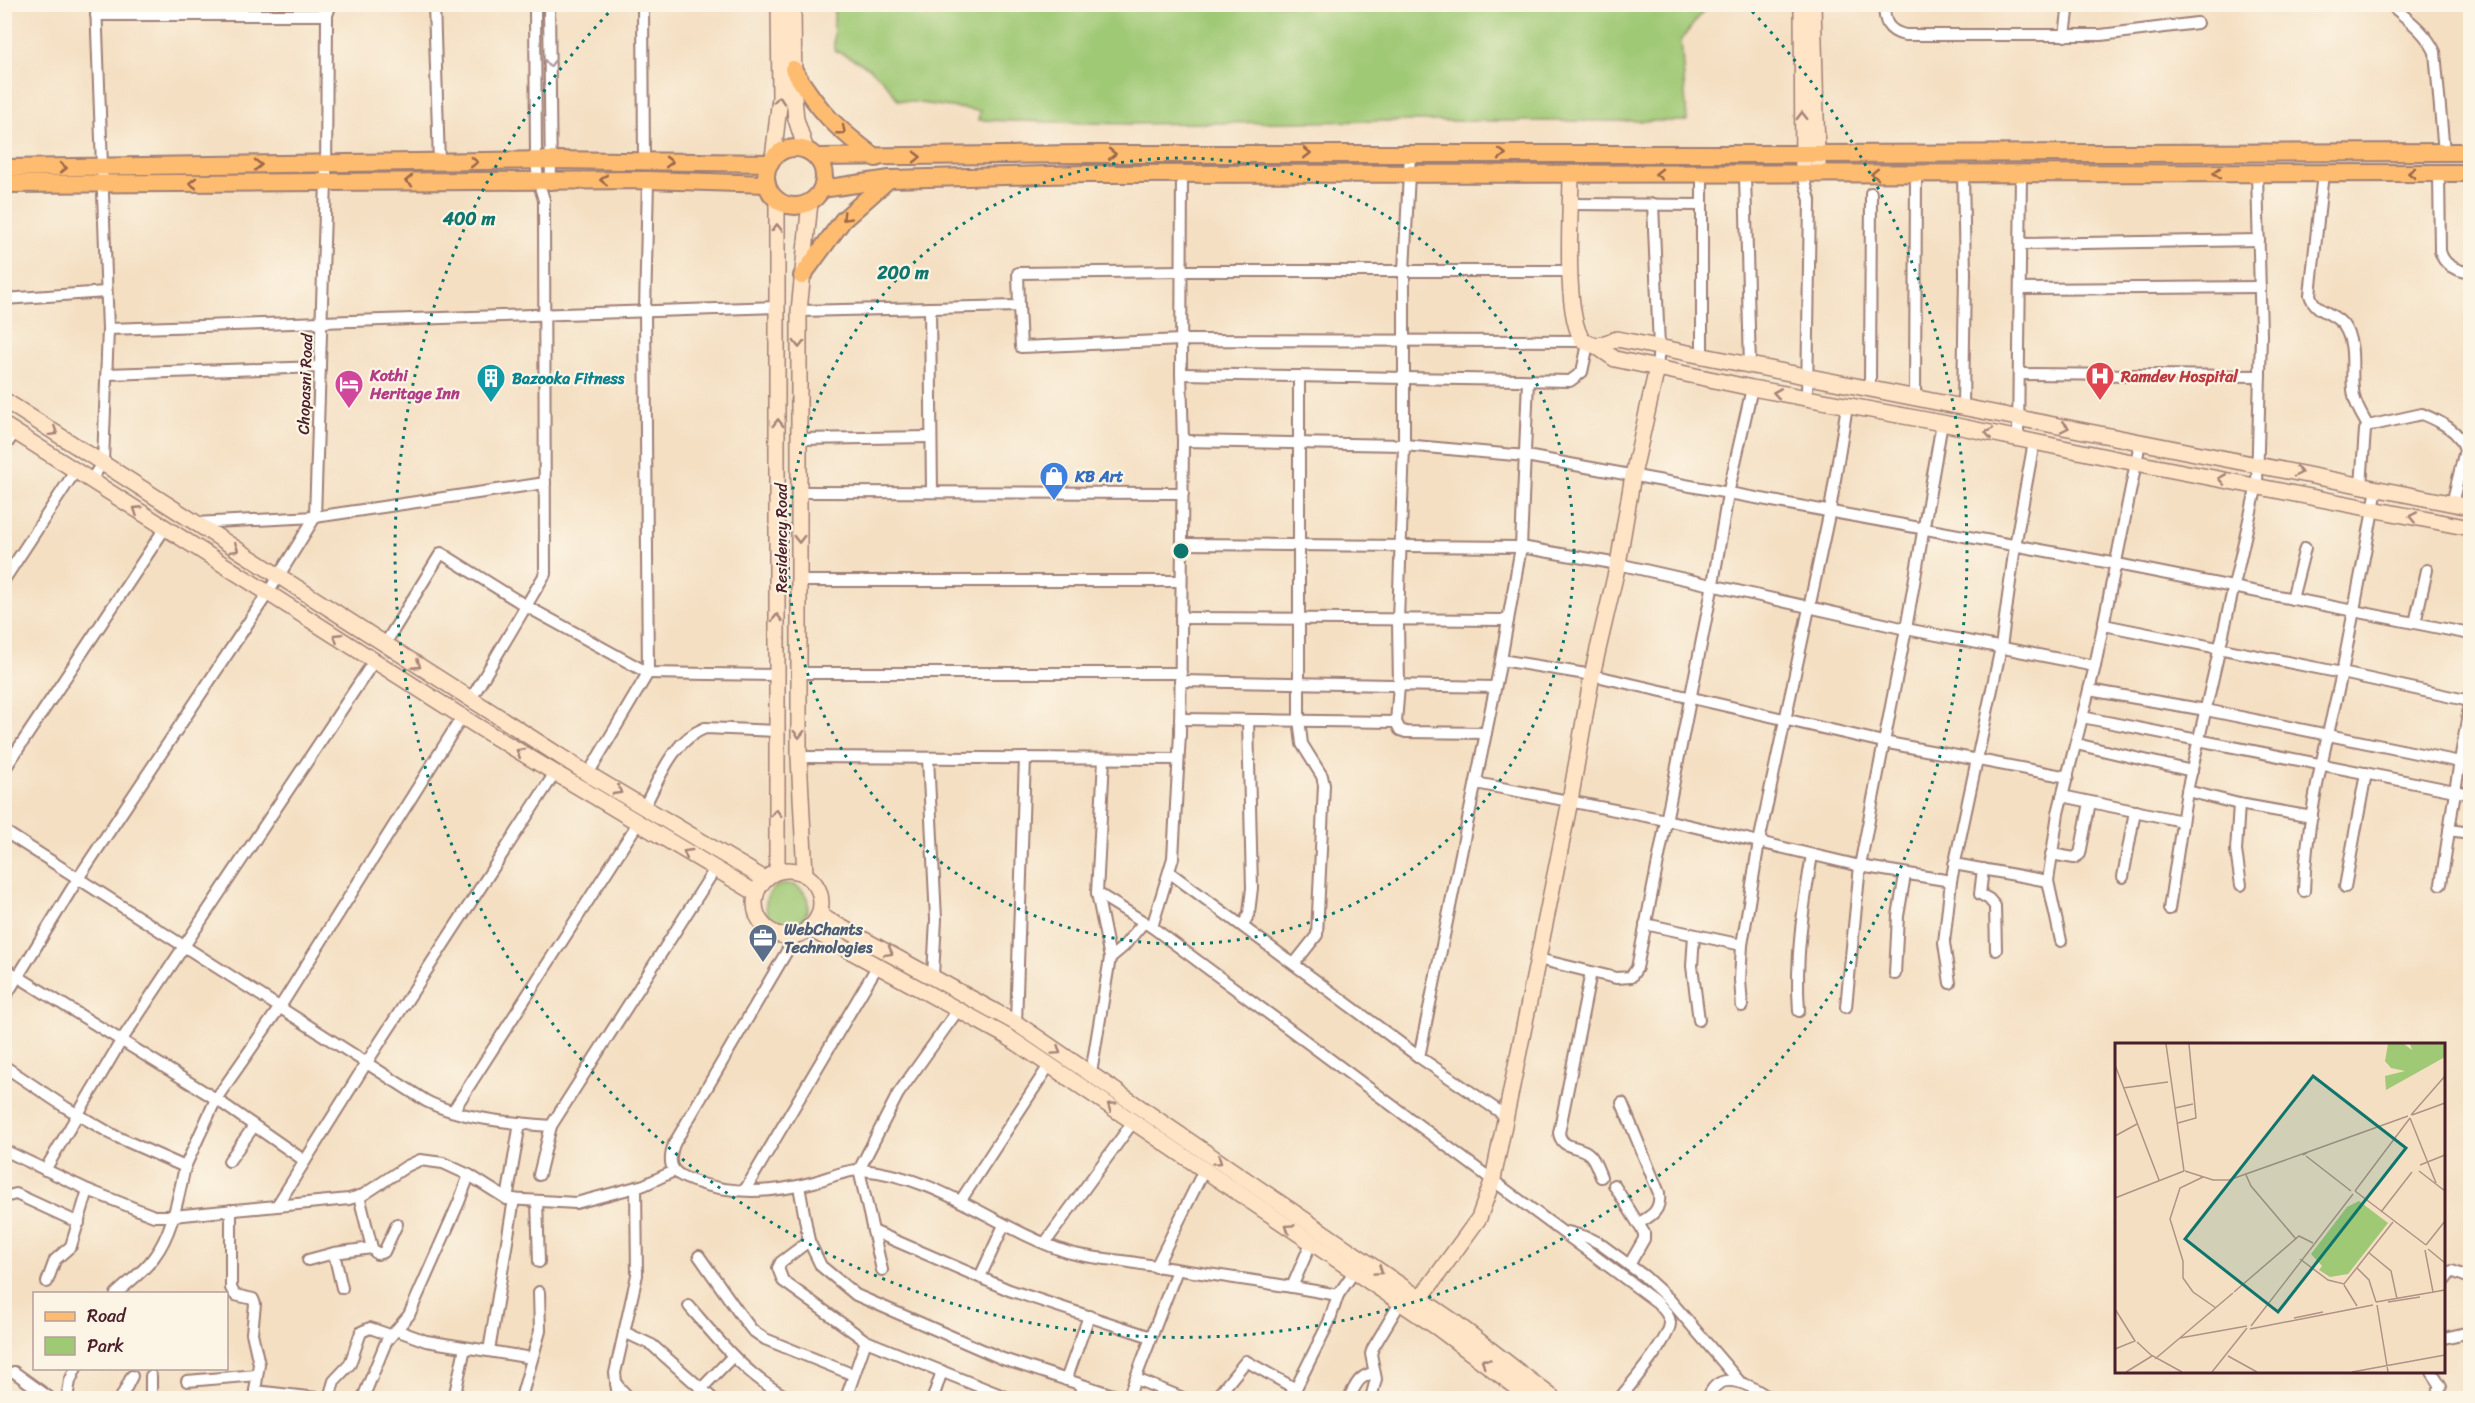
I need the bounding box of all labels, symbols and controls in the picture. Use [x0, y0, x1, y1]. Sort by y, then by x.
one-way arrow [544, 58, 556, 67]
one-way arrow [772, 95, 785, 104]
one-way arrow [1796, 112, 1809, 121]
one-way arrow [835, 124, 846, 135]
one-way arrow [1302, 147, 1311, 159]
one-way arrow [1107, 148, 1116, 160]
one-way arrow [1497, 148, 1506, 160]
one-way arrow [912, 151, 921, 163]
one-way arrow [469, 156, 478, 168]
one-way arrow [664, 156, 673, 168]
one-way arrow [253, 159, 262, 171]
one-way arrow [58, 162, 67, 174]
one-way arrow [2213, 167, 2222, 179]
one-way arrow [2408, 167, 2417, 179]
one-way arrow [1655, 168, 1664, 180]
one-way arrow [1871, 168, 1880, 180]
one-way arrow [599, 174, 608, 186]
one-way arrow [404, 175, 413, 187]
one-way arrow [188, 177, 197, 189]
text: 400 m [442, 203, 495, 235]
one-way arrow [843, 210, 854, 221]
one-way arrow [771, 223, 783, 232]
text: 200 m [876, 257, 929, 289]
street label: Chopasni Road [289, 331, 321, 435]
one-way arrow [793, 339, 805, 348]
hospital icon: Ramdev Hospital [2084, 360, 2116, 402]
place label: Kothi Heritage Inn [369, 361, 460, 408]
building icon: Bazooka Fitness [475, 362, 507, 404]
place label: Ramdev Hospital [2120, 362, 2239, 391]
place label: Bazooka Fitness [512, 364, 625, 393]
hotel icon: Kothi Heritage Inn [333, 368, 365, 410]
one-way arrow [1772, 387, 1782, 400]
one-way arrow [772, 418, 784, 427]
one-way arrow [2060, 420, 2070, 433]
one-way arrow [48, 424, 58, 436]
one-way arrow [1985, 427, 1995, 440]
shop icon: KB Art [1038, 460, 1070, 502]
place label: KB Art [1074, 462, 1123, 491]
one-way arrow [2292, 465, 2302, 478]
one-way arrow [2217, 473, 2227, 486]
street label: Residency Road [767, 482, 796, 593]
one-way arrow [133, 506, 144, 517]
one-way arrow [2408, 511, 2418, 524]
one-way arrow [793, 534, 805, 543]
one-way arrow [229, 541, 239, 553]
centre of rings [1171, 541, 1191, 561]
one-way arrow [771, 613, 783, 622]
one-way arrow [333, 633, 343, 645]
one-way arrow [411, 658, 422, 669]
one-way arrow [793, 729, 805, 738]
one-way arrow [516, 748, 526, 760]
one-way arrow [612, 784, 622, 796]
one-way arrow [770, 808, 782, 817]
one-way arrow [683, 848, 693, 860]
place label: WebChants Technologies [784, 915, 873, 962]
office icon: WebChants Technologies [747, 922, 779, 964]
one-way arrow [883, 945, 893, 956]
one-way arrow [1051, 1043, 1062, 1054]
inset map [2115, 1043, 2445, 1373]
one-way arrow [1107, 1102, 1118, 1113]
one-way arrow [1211, 1154, 1222, 1165]
one-way arrow [1285, 1224, 1296, 1235]
one-way arrow [1372, 1264, 1383, 1275]
legend [33, 1292, 228, 1370]
text: Road [87, 1300, 127, 1332]
text: Park [87, 1330, 124, 1362]
one-way arrow [1480, 1359, 1491, 1370]

